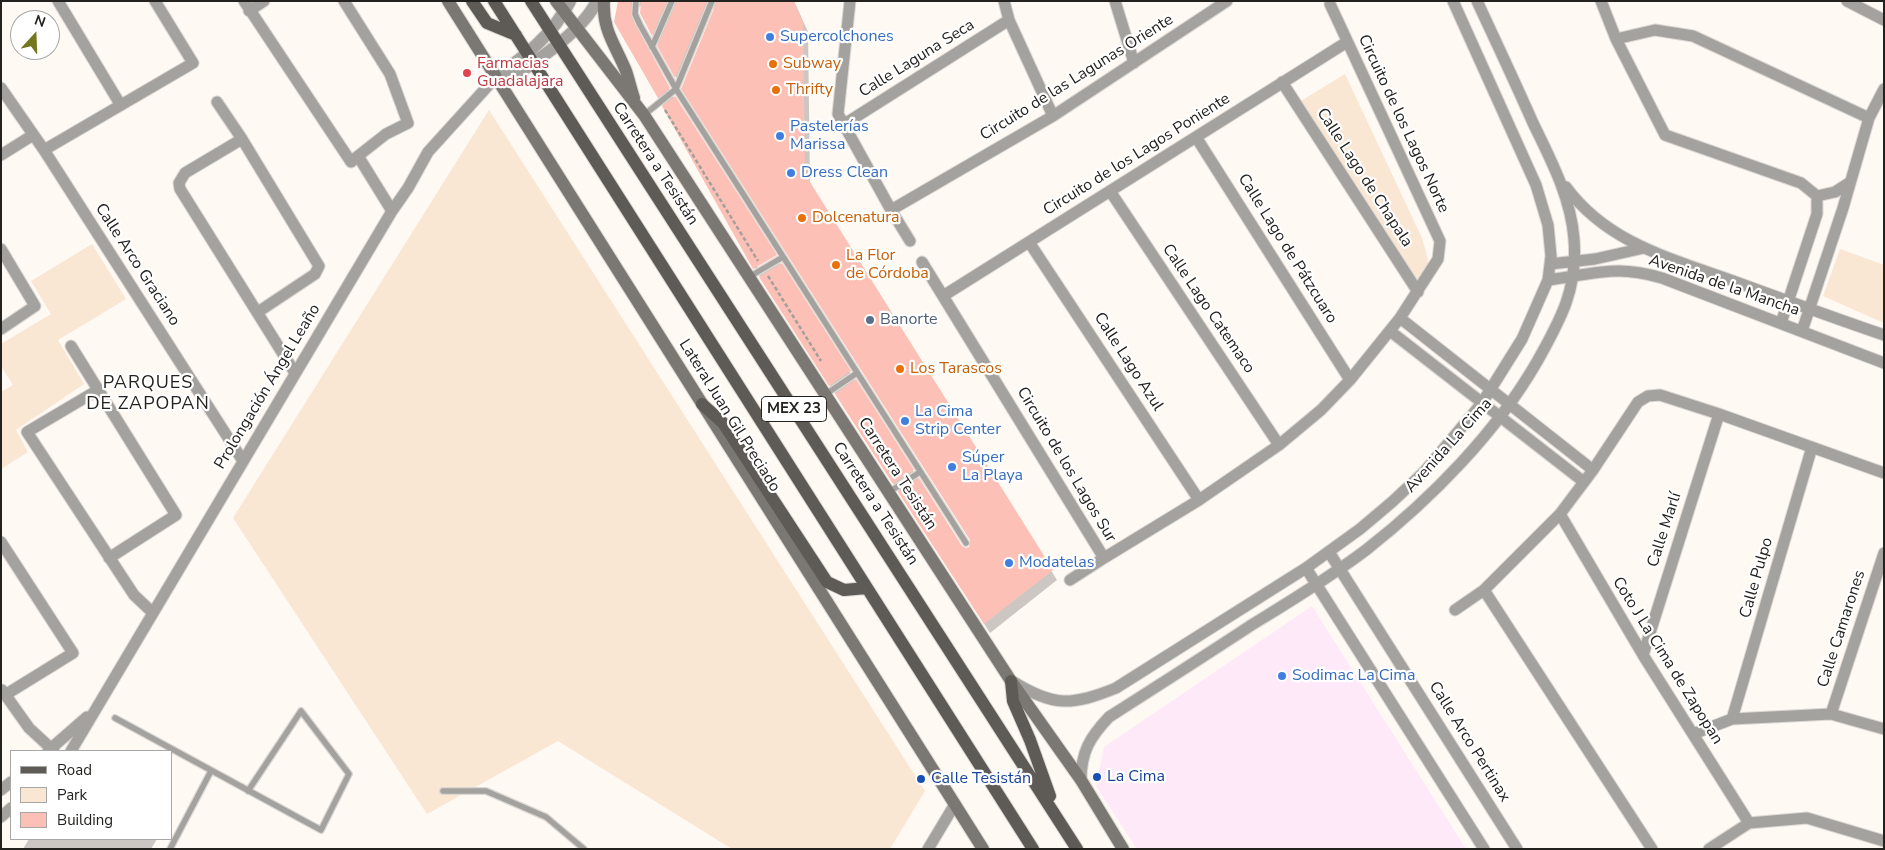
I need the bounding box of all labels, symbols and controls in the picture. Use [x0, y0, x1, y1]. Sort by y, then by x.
north arrow [10, 10, 60, 60]
text: N [32, 11, 48, 32]
street label: Circuito de las Lagunas Oriente [977, 11, 1177, 145]
street label: Calle Laguna Seca [856, 16, 978, 102]
place label: Supercolchones [780, 27, 894, 47]
marker: Supercolchones [764, 31, 776, 43]
street label: Circuito de los Lagos Norte [1353, 32, 1453, 216]
place label: Farmacias Guadalajara [477, 54, 563, 92]
place label: Subway [783, 54, 841, 74]
marker: Subway [767, 58, 779, 70]
marker: Farmacias Guadalajara [461, 67, 473, 79]
place label: Thrifty [786, 80, 833, 100]
marker: Thrifty [770, 84, 782, 96]
street label: Circuito de los Lagos Poniente [1040, 90, 1234, 220]
street label: Carretera a Tesistán [608, 99, 702, 229]
street label: Calle Lago de Chapala [1312, 105, 1416, 251]
place label: Pastelerías Marissa [790, 117, 869, 155]
marker: Pastelerías Marissa [774, 130, 786, 142]
place label: Dress Clean [801, 163, 888, 183]
marker: Dress Clean [785, 167, 797, 179]
street label: Calle Lago de Pátzcuaro [1233, 171, 1341, 327]
street label: Calle Arco Graciano [90, 200, 184, 330]
place label: Dolcenatura [812, 208, 899, 228]
marker: Dolcenatura [796, 212, 808, 224]
street label: Calle Lago Catemaco [1158, 241, 1258, 377]
place label: La Flor de Córdoba [846, 246, 929, 284]
street label: Avenida de la Mancha [1646, 251, 1802, 321]
marker: La Flor de Córdoba [830, 259, 842, 271]
street label: Prolongación Ángel Leaño [211, 301, 325, 473]
street label: Calle Lago Azul [1089, 309, 1167, 415]
place label: Banorte [880, 310, 937, 330]
marker: Banorte [864, 314, 876, 326]
street label: Lateral Juan Gil Preciado [674, 336, 784, 496]
place label: Los Tarascos [910, 359, 1002, 379]
marker: Los Tarascos [894, 363, 906, 375]
district label: PARQUES DE ZAPOPAN [85, 373, 211, 416]
street label: Circuito de los Lagos Sur [1012, 384, 1120, 546]
street label: Avenida La Cima [1402, 395, 1496, 497]
road number: MEX 23 [762, 396, 826, 422]
place label: La Cima Strip Center [915, 402, 1001, 440]
street label: Carretera Tesistán [853, 414, 941, 534]
marker: La Cima Strip Center [899, 415, 911, 427]
street label: Carretera a Tesistán [828, 439, 922, 569]
place label: Súper La Playa [962, 448, 1023, 486]
marker: Súper La Playa [946, 461, 958, 473]
street label: Calle Marlí [1644, 490, 1686, 570]
street label: Calle Pulpo [1736, 535, 1778, 621]
place label: Modatelas [1019, 553, 1094, 573]
marker: Modatelas [1003, 557, 1015, 569]
street label: Calle Camarones [1814, 568, 1870, 690]
street label: Coto J La Cima de Zapopan [1608, 574, 1726, 748]
place label: Sodimac La Cima [1292, 666, 1415, 686]
marker: Sodimac La Cima [1276, 670, 1288, 682]
street label: Calle Arco Pertinax [1424, 678, 1514, 806]
legend [10, 750, 172, 840]
text: Road [57, 760, 92, 780]
place label: La Cima [1107, 767, 1165, 787]
place label: Calle Tesistán [931, 769, 1031, 789]
marker: La Cima [1091, 771, 1103, 783]
marker: Calle Tesistán [915, 773, 927, 785]
text: Park [57, 785, 87, 805]
text: Building [57, 810, 113, 830]

